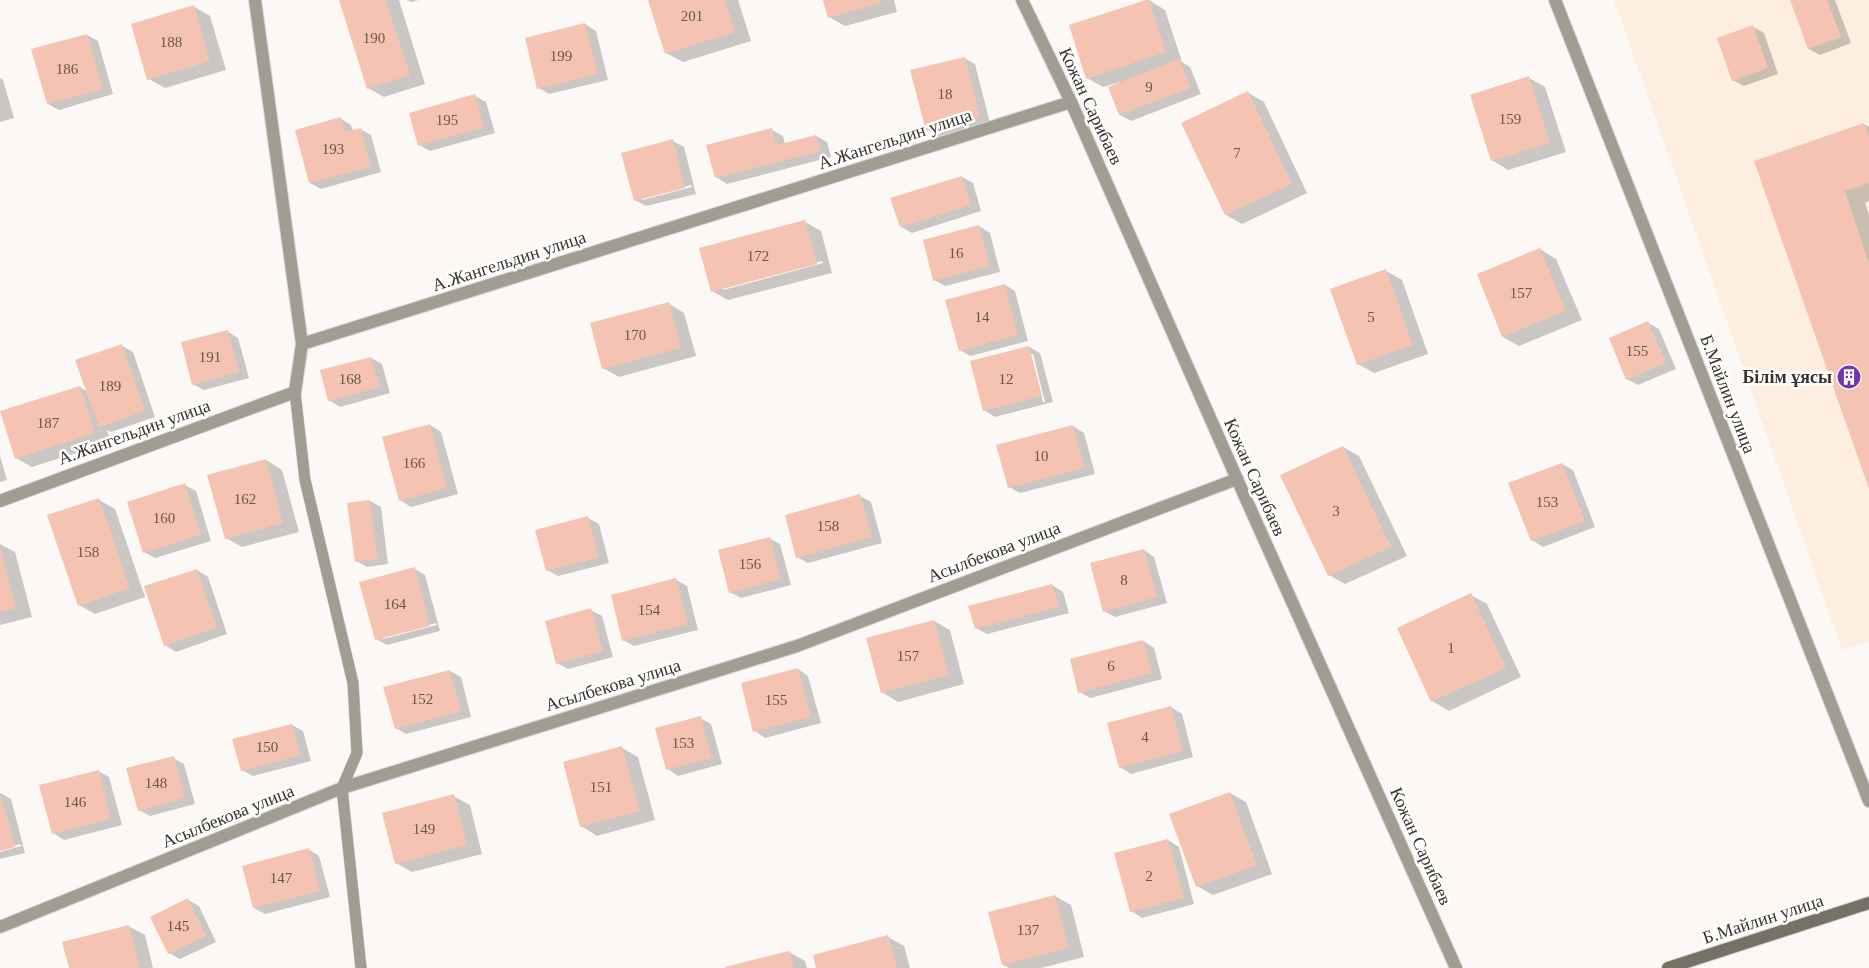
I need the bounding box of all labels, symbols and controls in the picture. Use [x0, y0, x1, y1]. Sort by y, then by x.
house number: 201 [681, 8, 703, 24]
house number: 190 [363, 30, 385, 46]
house number: 188 [160, 34, 182, 50]
street label: Кожан Сарибаев [1055, 44, 1127, 168]
house number: 199 [550, 48, 572, 64]
house number: 186 [56, 61, 79, 77]
house number: 9 [1145, 79, 1153, 95]
house number: 18 [938, 86, 953, 102]
street label: А.Жангельдин улица [816, 105, 974, 173]
house number: 159 [1499, 111, 1521, 127]
house number: 195 [436, 112, 458, 128]
house number: 193 [322, 141, 344, 157]
house number: 7 [1233, 145, 1241, 161]
street label: А.Жангельдин улица [430, 227, 588, 295]
house number: 16 [949, 245, 964, 261]
house number: 172 [747, 248, 769, 264]
house number: 157 [1510, 285, 1533, 301]
house number: 14 [975, 309, 990, 325]
house number: 5 [1367, 309, 1375, 325]
house number: 170 [624, 327, 646, 343]
street label: Б.Майлин улица [1696, 332, 1760, 456]
house number: 155 [1626, 343, 1648, 359]
house number: 191 [199, 349, 221, 365]
building icon: Білім ұясы [1836, 364, 1862, 390]
place label: Білім ұясы [1742, 367, 1832, 387]
house number: 168 [339, 371, 361, 387]
house number: 12 [999, 371, 1014, 387]
house number: 189 [99, 378, 121, 394]
street label: А.Жангельдин улица [55, 395, 213, 469]
house number: 187 [37, 415, 60, 431]
street label: Кожан Сарибаев [1220, 415, 1290, 539]
house number: 10 [1034, 448, 1049, 464]
house number: 166 [403, 455, 426, 471]
house number: 162 [234, 491, 256, 507]
house number: 153 [1536, 494, 1558, 510]
house number: 3 [1332, 503, 1340, 519]
house number: 160 [153, 510, 175, 526]
street label: Асылбекова улица [925, 517, 1063, 587]
house number: 158 [817, 518, 839, 534]
house number: 158 [77, 544, 99, 560]
house number: 156 [739, 556, 762, 572]
house number: 8 [1120, 572, 1128, 588]
house number: 164 [384, 596, 407, 612]
house number: 154 [638, 602, 661, 618]
house number: 1 [1447, 640, 1455, 656]
house number: 157 [897, 648, 920, 664]
street label: Асылбекова улица [543, 655, 683, 715]
house number: 6 [1107, 658, 1115, 674]
house number: 152 [411, 691, 433, 707]
house number: 155 [765, 692, 787, 708]
house number: 4 [1141, 729, 1149, 745]
house number: 153 [672, 735, 694, 751]
house number: 150 [256, 739, 278, 755]
house number: 148 [145, 775, 167, 791]
house number: 151 [590, 779, 612, 795]
street label: Асылбекова улица [159, 780, 297, 852]
street label: Кожан Сарибаев [1386, 784, 1456, 908]
house number: 146 [64, 794, 87, 810]
house number: 149 [413, 821, 435, 837]
house number: 2 [1145, 868, 1153, 884]
house number: 147 [270, 870, 293, 886]
street label: Б.Майлин улица [1700, 890, 1826, 948]
house number: 145 [167, 918, 189, 934]
house number: 137 [1017, 922, 1040, 938]

